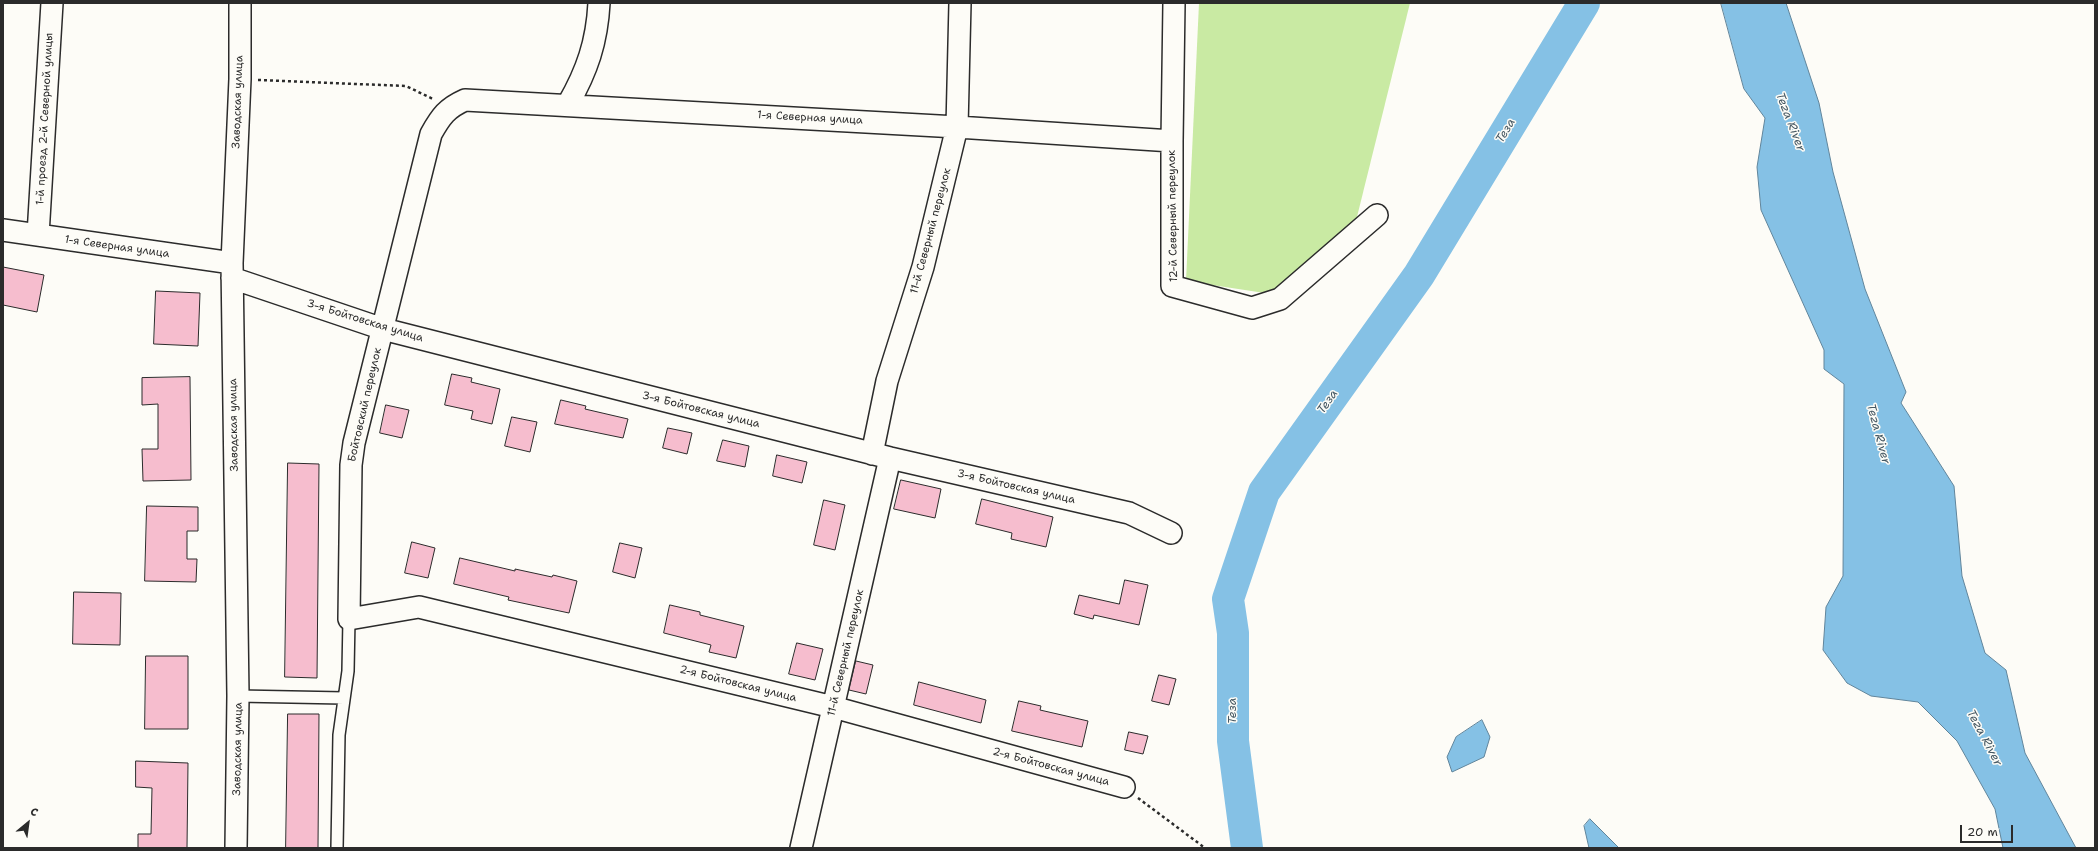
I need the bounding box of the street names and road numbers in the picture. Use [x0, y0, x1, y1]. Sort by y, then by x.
street label: 1-й проезд 2-й Северной улицы [34, 32, 56, 206]
street label: Заводская улица [230, 55, 246, 149]
street label: 1-я Северная улица [757, 109, 863, 127]
street label: 12-й Северный переулок [1165, 150, 1181, 282]
street label: 11-й Северный переулок [908, 167, 954, 295]
street label: 1-я Северная улица [64, 233, 170, 261]
street label: 3-я Бойтовская улица [305, 297, 425, 345]
street label: Бойтовский переулок [345, 347, 385, 463]
street label: Заводская улица [227, 378, 241, 472]
street label: 3-я Бойтовская улица [641, 389, 761, 431]
street label: 3-я Бойтовская улица [956, 467, 1076, 507]
street label: 11-й Северный переулок [825, 588, 867, 718]
street label: 2-я Бойтовская улица [678, 663, 798, 705]
street label: Заводская улица [231, 702, 245, 796]
street label: 2-я Бойтовская улица [991, 745, 1111, 789]

